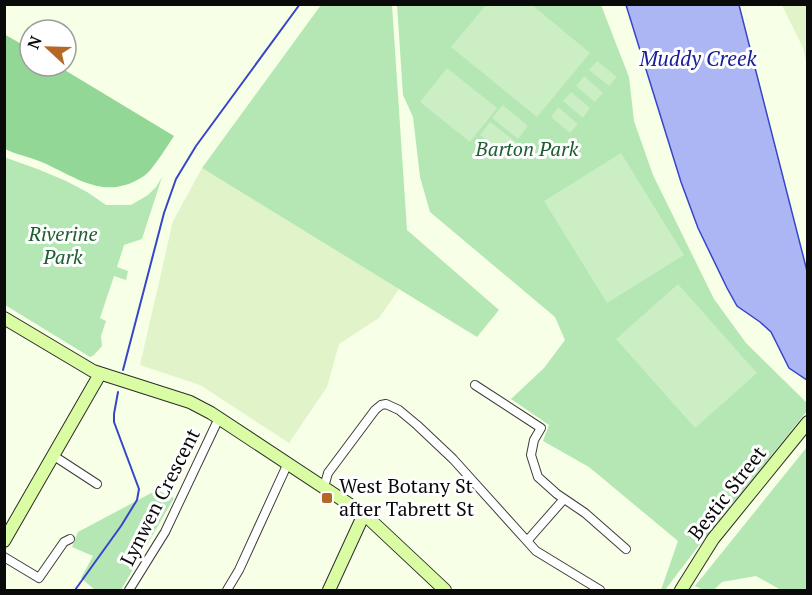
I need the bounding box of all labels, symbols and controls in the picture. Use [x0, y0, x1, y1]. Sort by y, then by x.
north arrow [18, 18, 78, 78]
text: N [22, 33, 47, 52]
water label: Muddy Creek [638, 44, 757, 72]
park label: Barton Park [475, 135, 579, 162]
park label: Riverine Park [27, 220, 98, 270]
street label: Lynwen Crescent [113, 423, 206, 570]
street label: Bestic Street [681, 440, 772, 545]
place label: West Botany St after Tabrett St [339, 472, 475, 522]
marker: West Botany St after Tabrett St [320, 491, 334, 505]

